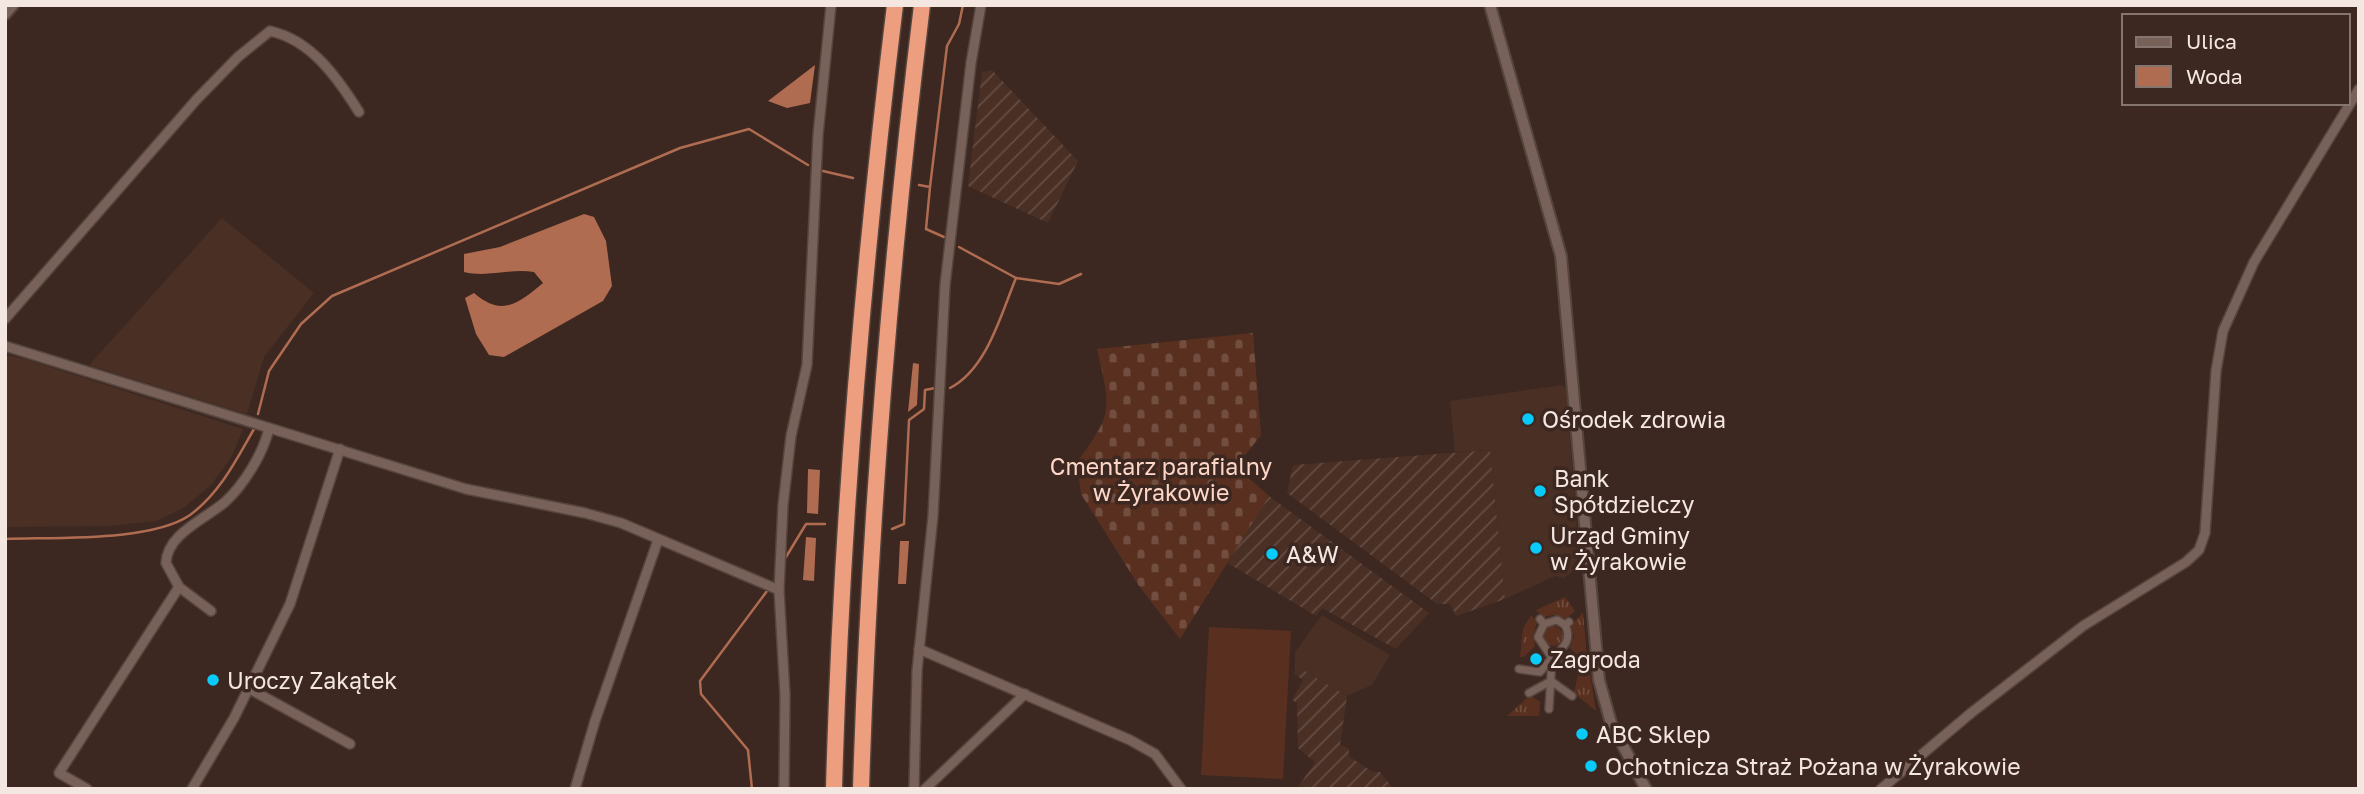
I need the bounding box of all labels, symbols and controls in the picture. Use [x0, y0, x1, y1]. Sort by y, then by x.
legend [2122, 14, 2350, 105]
text: Ulica [2186, 28, 2237, 54]
text: Woda [2186, 63, 2243, 89]
place label: Ośrodek zdrowia [1542, 405, 1726, 433]
marker: Ośrodek zdrowia [1520, 411, 1536, 427]
park label: Cmentarz parafialny w Żyrakowie [1050, 452, 1272, 506]
place label: Bank Spółdzielczy [1554, 464, 1694, 518]
marker: Bank Spółdzielczy [1532, 483, 1548, 499]
place label: Urząd Gminy w Żyrakowie [1550, 521, 1690, 575]
place label: A&W [1286, 540, 1339, 568]
marker: Urząd Gminy w Żyrakowie [1528, 540, 1544, 556]
marker: A&W [1264, 546, 1280, 562]
place label: Zagroda [1550, 645, 1641, 673]
marker: Zagroda [1528, 651, 1544, 667]
place label: Uroczy Zakątek [227, 666, 397, 694]
marker: Uroczy Zakątek [205, 672, 221, 688]
place label: ABC Sklep [1596, 720, 1710, 748]
marker: ABC Sklep [1574, 726, 1590, 742]
place label: Ochotnicza Straż Pożana w Żyrakowie [1605, 752, 2021, 780]
marker: Ochotnicza Straż Pożana w Żyrakowie [1583, 758, 1599, 774]

